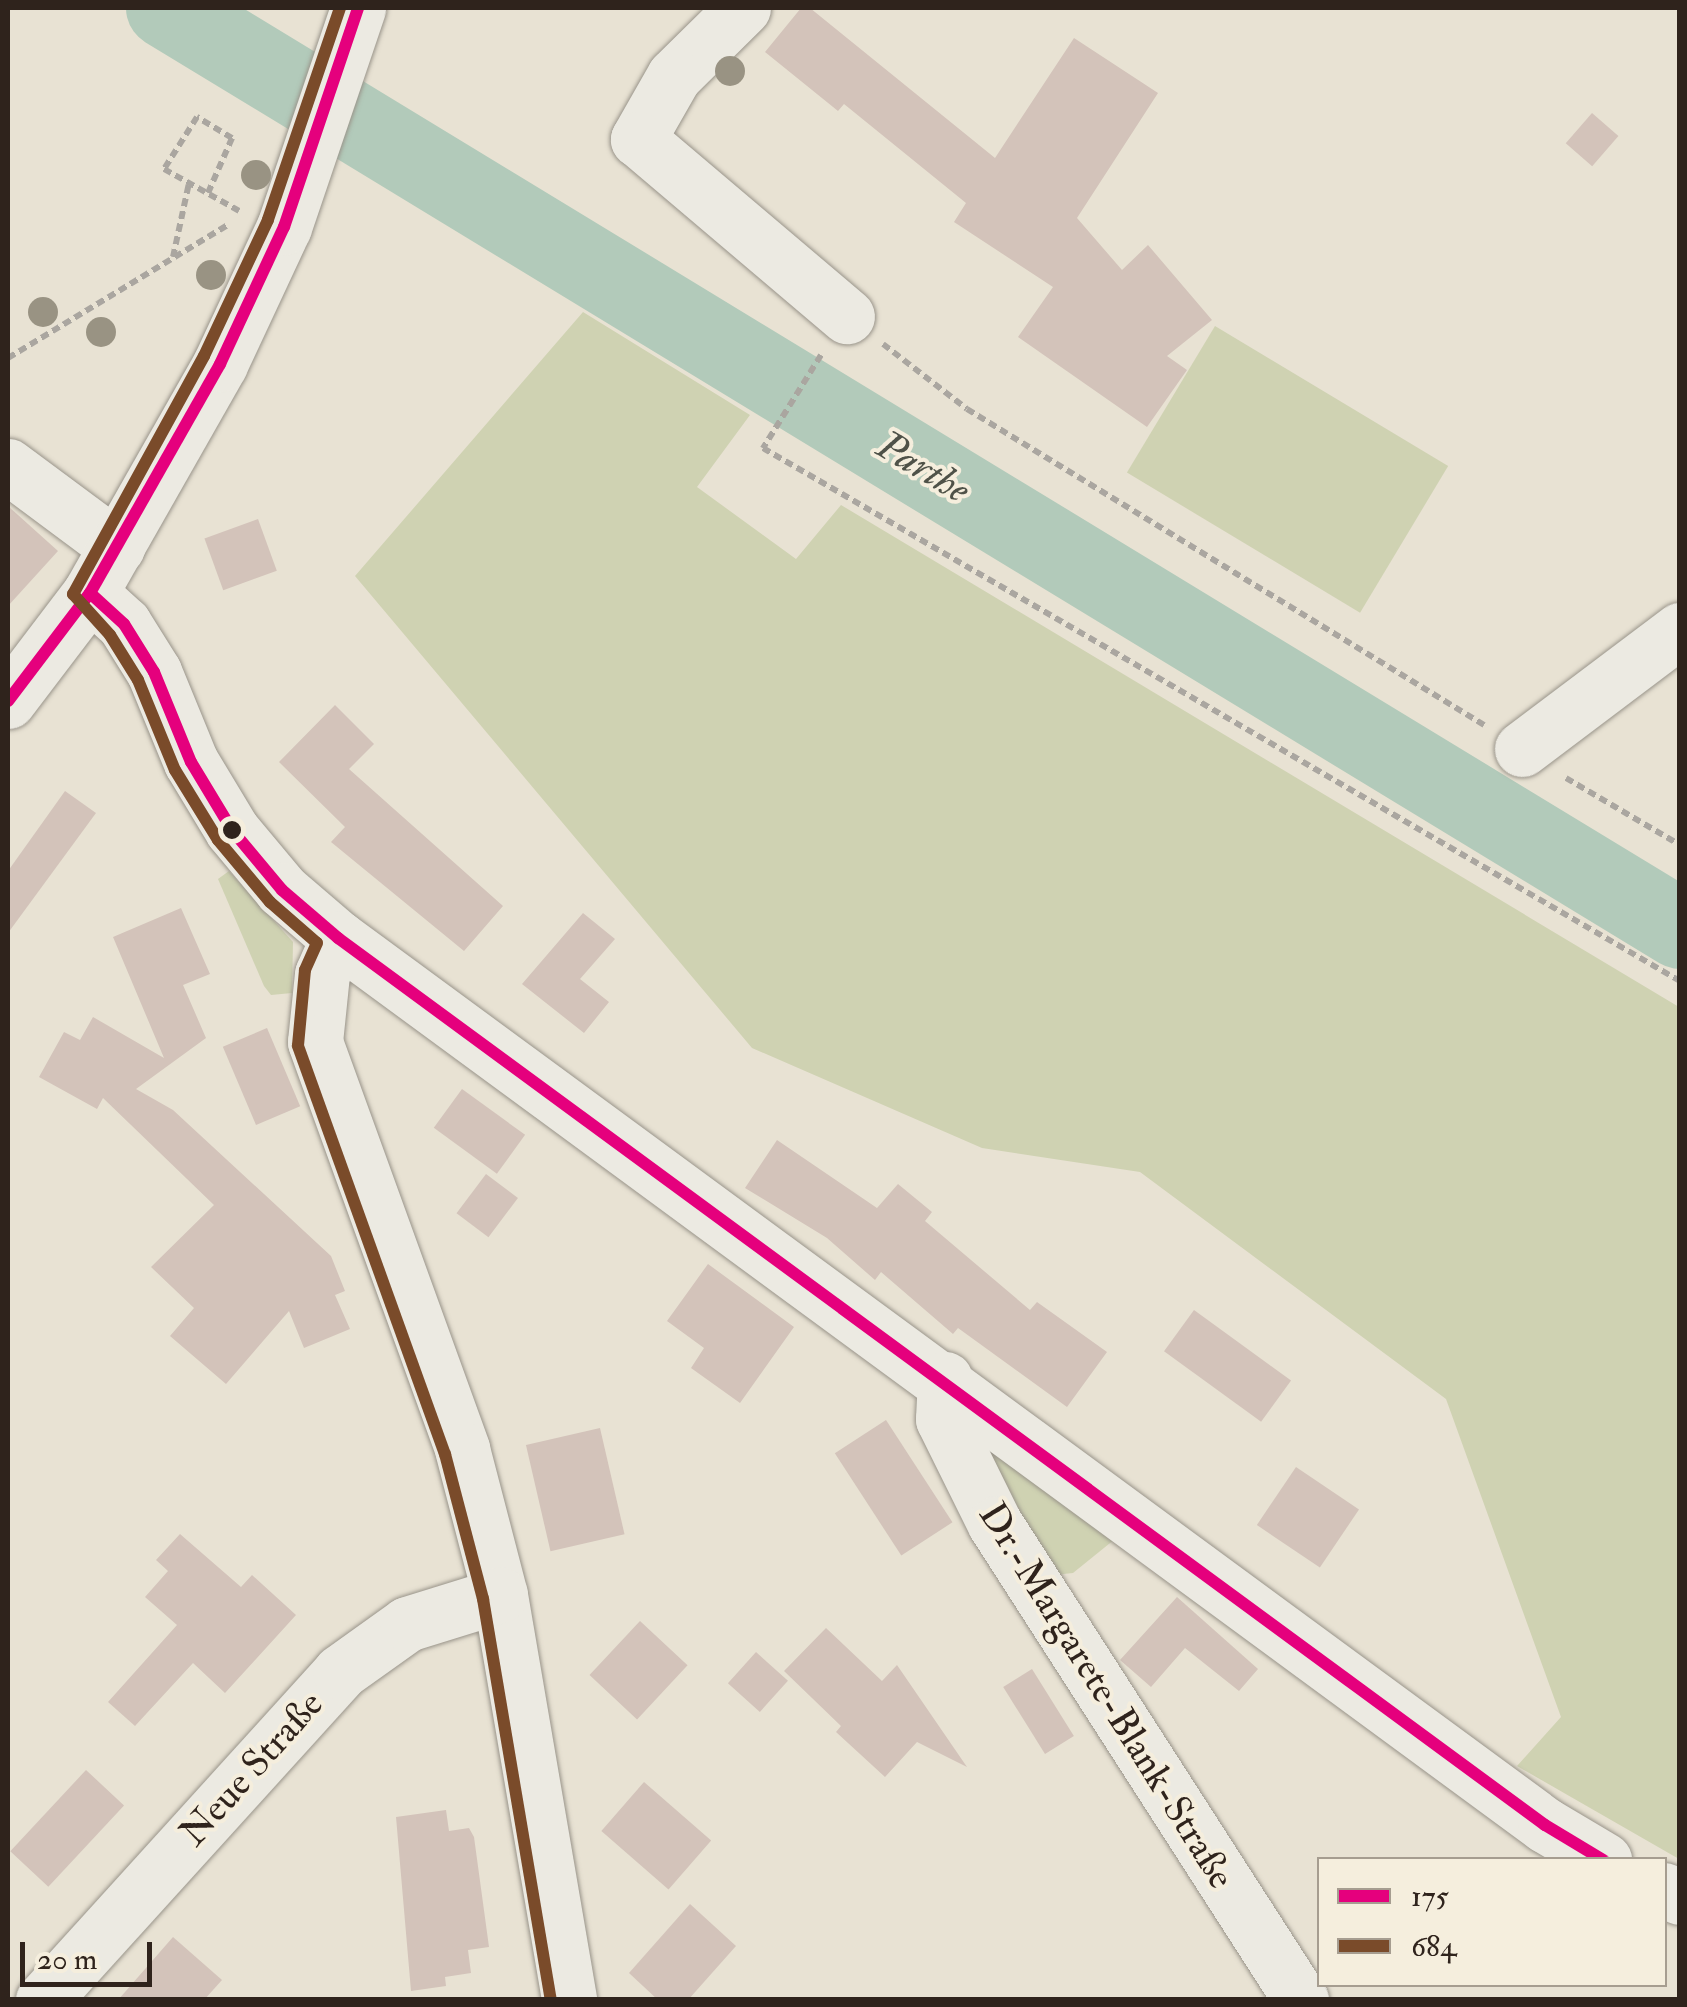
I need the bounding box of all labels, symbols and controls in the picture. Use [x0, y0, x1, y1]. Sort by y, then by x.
water label: Parthe [868, 422, 978, 514]
unlabelled marker [222, 820, 242, 840]
street label: Dr.-Margarete-Blank-Straße [968, 1495, 1244, 1897]
street label: Neue Straße [171, 1682, 333, 1856]
legend [1317, 1857, 1667, 1987]
text: 175 [1411, 1878, 1449, 1915]
scale bar [25, 1922, 158, 1984]
text: 684 [1411, 1928, 1456, 1965]
text: 20 m [37, 1941, 97, 1978]

